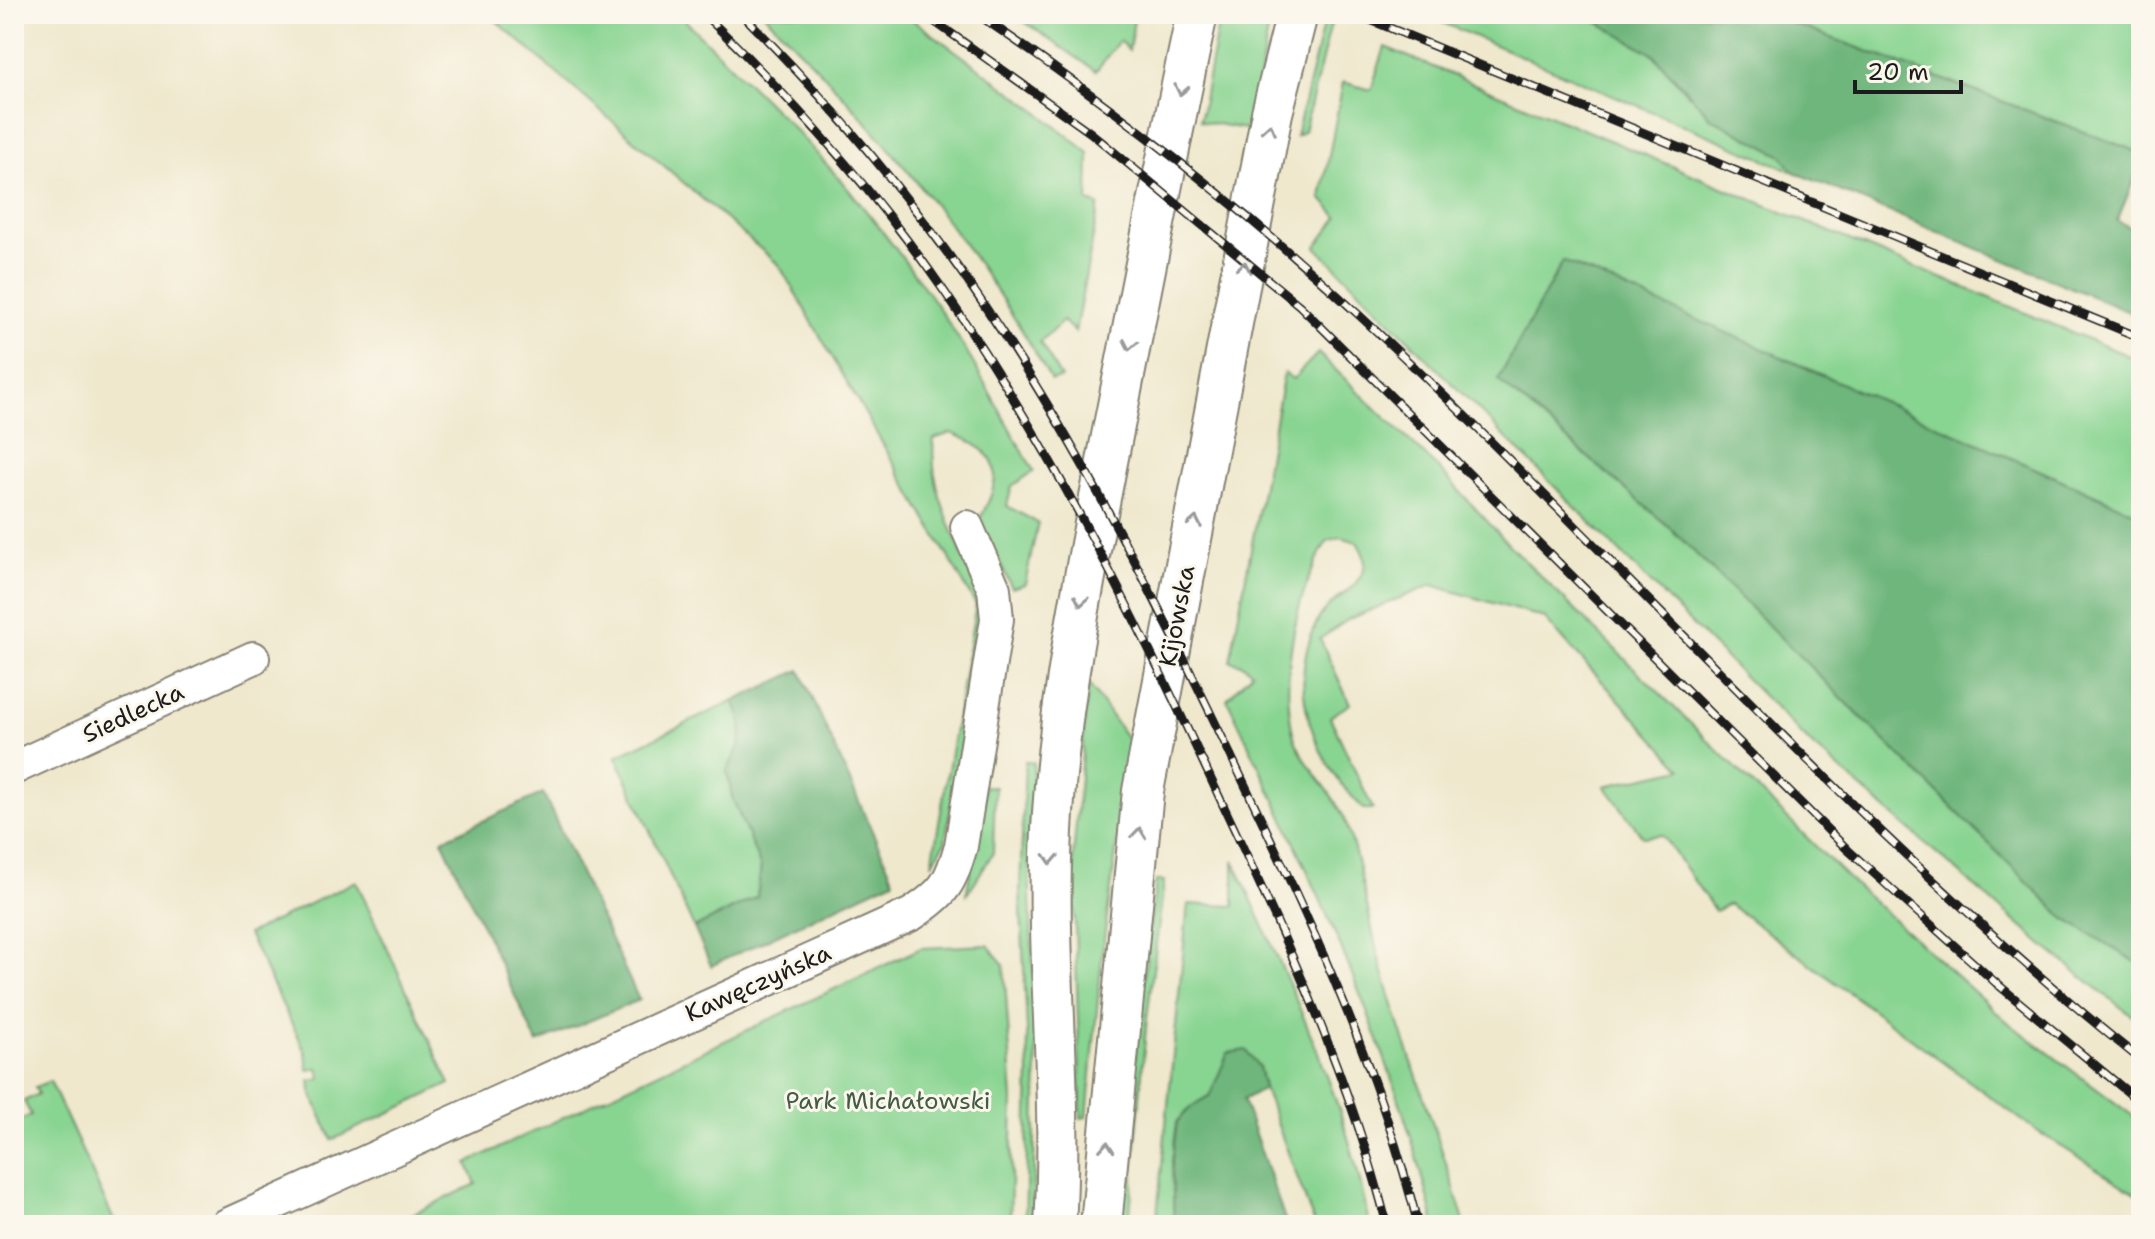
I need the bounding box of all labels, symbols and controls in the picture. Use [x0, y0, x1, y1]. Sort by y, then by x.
scale bar [1855, 44, 1961, 94]
text: 20 m [1867, 56, 1929, 88]
one-way arrow [1173, 83, 1190, 97]
one-way arrow [1259, 122, 1276, 136]
one-way arrow [1234, 260, 1251, 273]
one-way arrow [1122, 338, 1139, 352]
one-way arrow [1185, 515, 1202, 529]
street label: Kijowska [1152, 563, 1202, 669]
one-way arrow [1073, 594, 1090, 607]
street label: Siedlecka [77, 676, 189, 750]
one-way arrow [1130, 826, 1147, 839]
one-way arrow [1042, 853, 1059, 866]
street label: Kawęczyńska [680, 937, 836, 1029]
park label: Park Michałowski [786, 1085, 990, 1117]
one-way arrow [1098, 1140, 1115, 1153]

